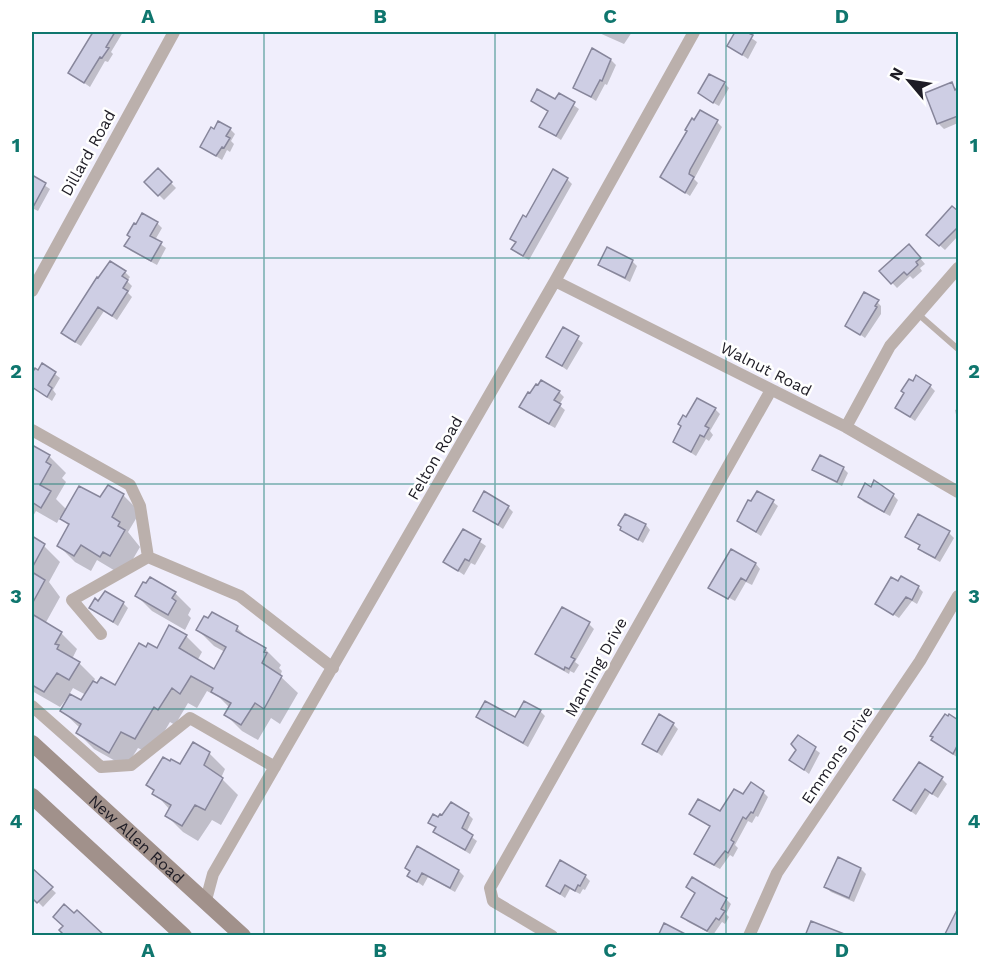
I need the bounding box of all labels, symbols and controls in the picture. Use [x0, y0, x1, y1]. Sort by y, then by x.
text: A [141, 4, 155, 28]
text: B [373, 4, 387, 28]
text: C [603, 4, 617, 28]
text: D [835, 4, 849, 28]
north arrow [879, 51, 939, 111]
text: N [885, 64, 908, 84]
street label: Dillard Road [57, 107, 119, 199]
text: 1 [12, 133, 20, 157]
text: 1 [970, 133, 978, 157]
street label: Walnut Road [717, 338, 815, 400]
text: 2 [10, 359, 22, 383]
text: 2 [968, 359, 980, 383]
street label: Felton Road [403, 413, 467, 503]
text: 3 [10, 584, 22, 608]
text: 3 [968, 584, 980, 608]
street label: Manning Drive [561, 614, 631, 720]
street label: Emmons Drive [797, 702, 877, 808]
street label: New Allen Road [85, 790, 188, 887]
text: 4 [10, 809, 23, 833]
text: 4 [968, 809, 981, 833]
text: A [141, 938, 155, 962]
text: B [373, 938, 387, 962]
text: C [603, 938, 617, 962]
text: D [835, 938, 849, 962]

